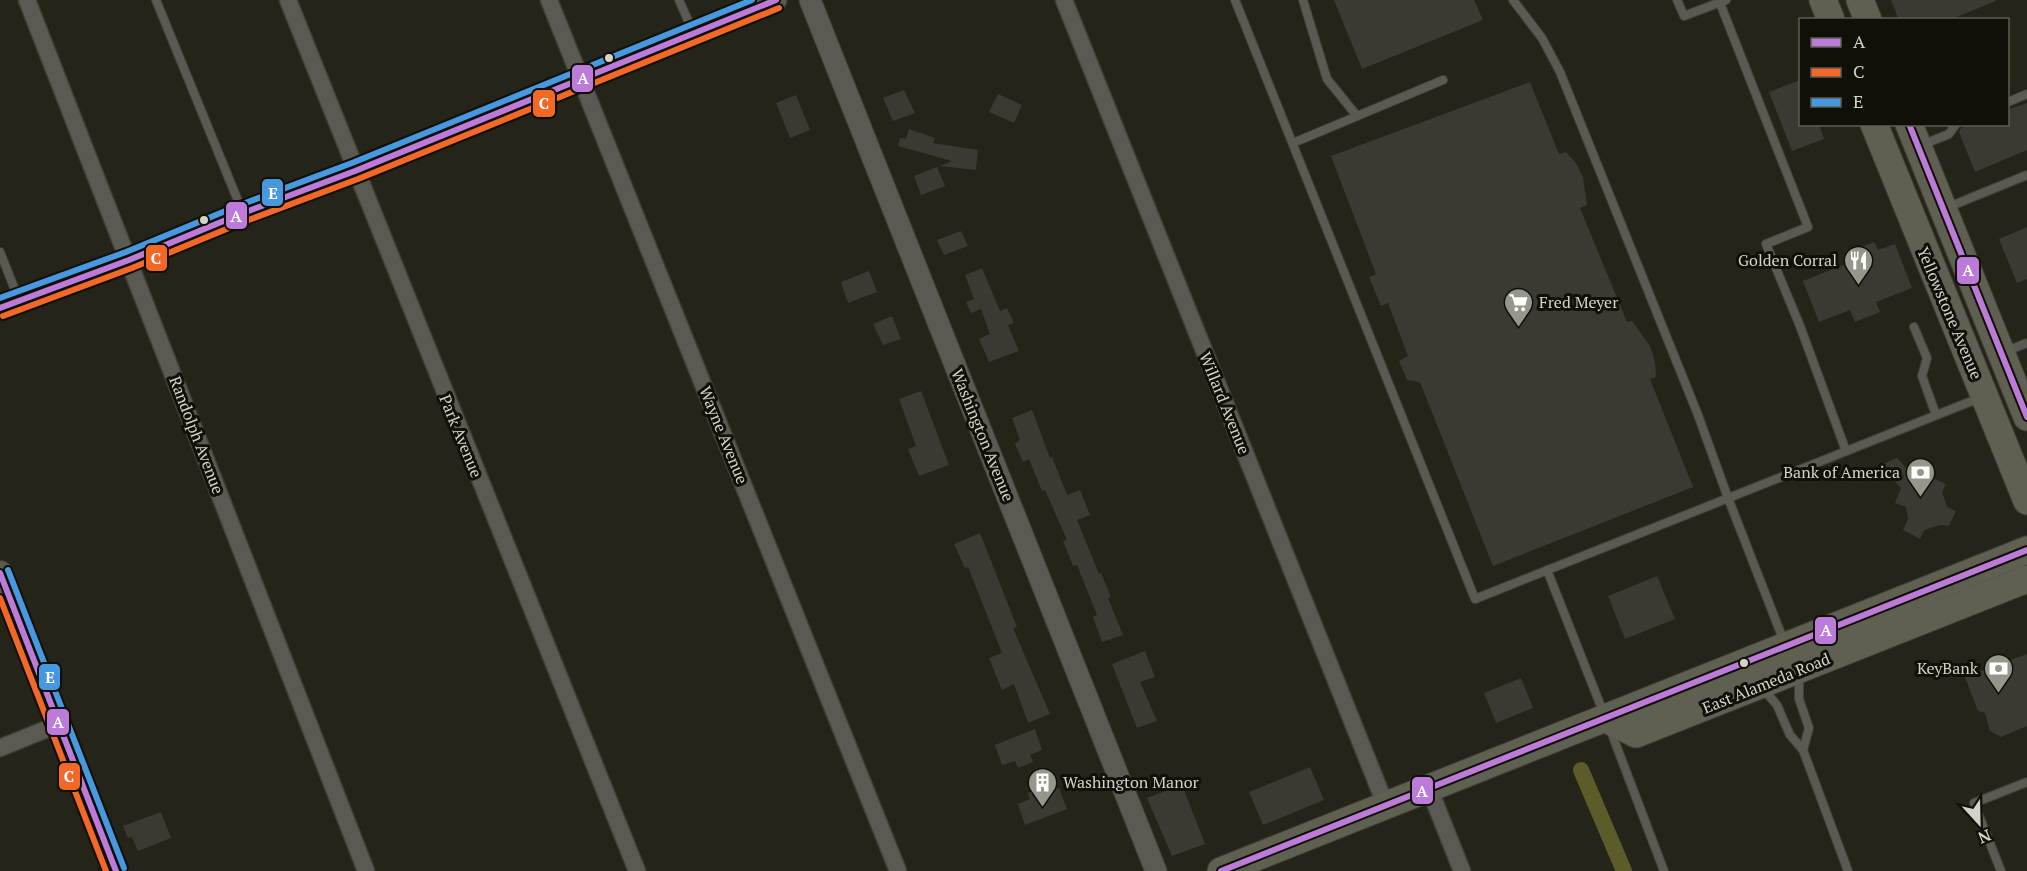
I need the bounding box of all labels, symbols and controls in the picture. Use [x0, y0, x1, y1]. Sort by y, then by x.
legend [1799, 18, 2009, 126]
text: A [1853, 29, 1866, 53]
unlabelled marker [603, 52, 615, 64]
text: C [1853, 59, 1865, 83]
line badge: A [571, 64, 594, 93]
text: A [577, 67, 589, 89]
line badge: C [532, 89, 556, 118]
text: E [1853, 89, 1863, 113]
text: C [539, 92, 549, 114]
line badge: E [261, 178, 284, 207]
text: E [268, 182, 278, 204]
line badge: A [225, 201, 248, 230]
text: A [230, 205, 242, 227]
unlabelled marker [198, 214, 210, 226]
line badge: C [145, 244, 168, 272]
restaurant icon: Golden Corral [1842, 244, 1874, 286]
street label: Yellowstone Avenue [1913, 244, 1987, 382]
text: C [151, 247, 161, 269]
place label: Golden Corral [1738, 249, 1837, 271]
line badge: A [1956, 256, 1980, 285]
supermarket icon: Fred Meyer [1502, 286, 1534, 328]
place label: Fred Meyer [1539, 291, 1619, 313]
street label: Willard Avenue [1194, 349, 1256, 457]
street label: Washington Avenue [946, 365, 1020, 505]
street label: Randolph Avenue [164, 373, 230, 497]
street label: Wayne Avenue [694, 383, 754, 487]
street label: Park Avenue [434, 391, 488, 481]
bank icon: Bank of America [1905, 456, 1937, 498]
place label: Bank of America [1783, 461, 1900, 483]
line badge: A [1814, 616, 1837, 645]
text: A [1820, 619, 1832, 641]
street label: East Alameda Road [1699, 647, 1833, 719]
bank icon: KeyBank [1983, 652, 2015, 694]
unlabelled marker [1738, 657, 1750, 669]
place label: KeyBank [1917, 657, 1979, 679]
line badge: E [38, 663, 61, 691]
text: E [45, 666, 55, 688]
line badge: A [46, 708, 70, 736]
text: A [52, 711, 64, 733]
line badge: C [58, 762, 81, 791]
text: C [64, 765, 74, 787]
building icon: Washington Manor [1026, 766, 1058, 808]
place label: Washington Manor [1063, 771, 1200, 793]
line badge: A [1411, 776, 1434, 805]
text: A [1416, 780, 1428, 802]
north arrow [1949, 793, 2009, 853]
text: N [1975, 824, 1994, 849]

